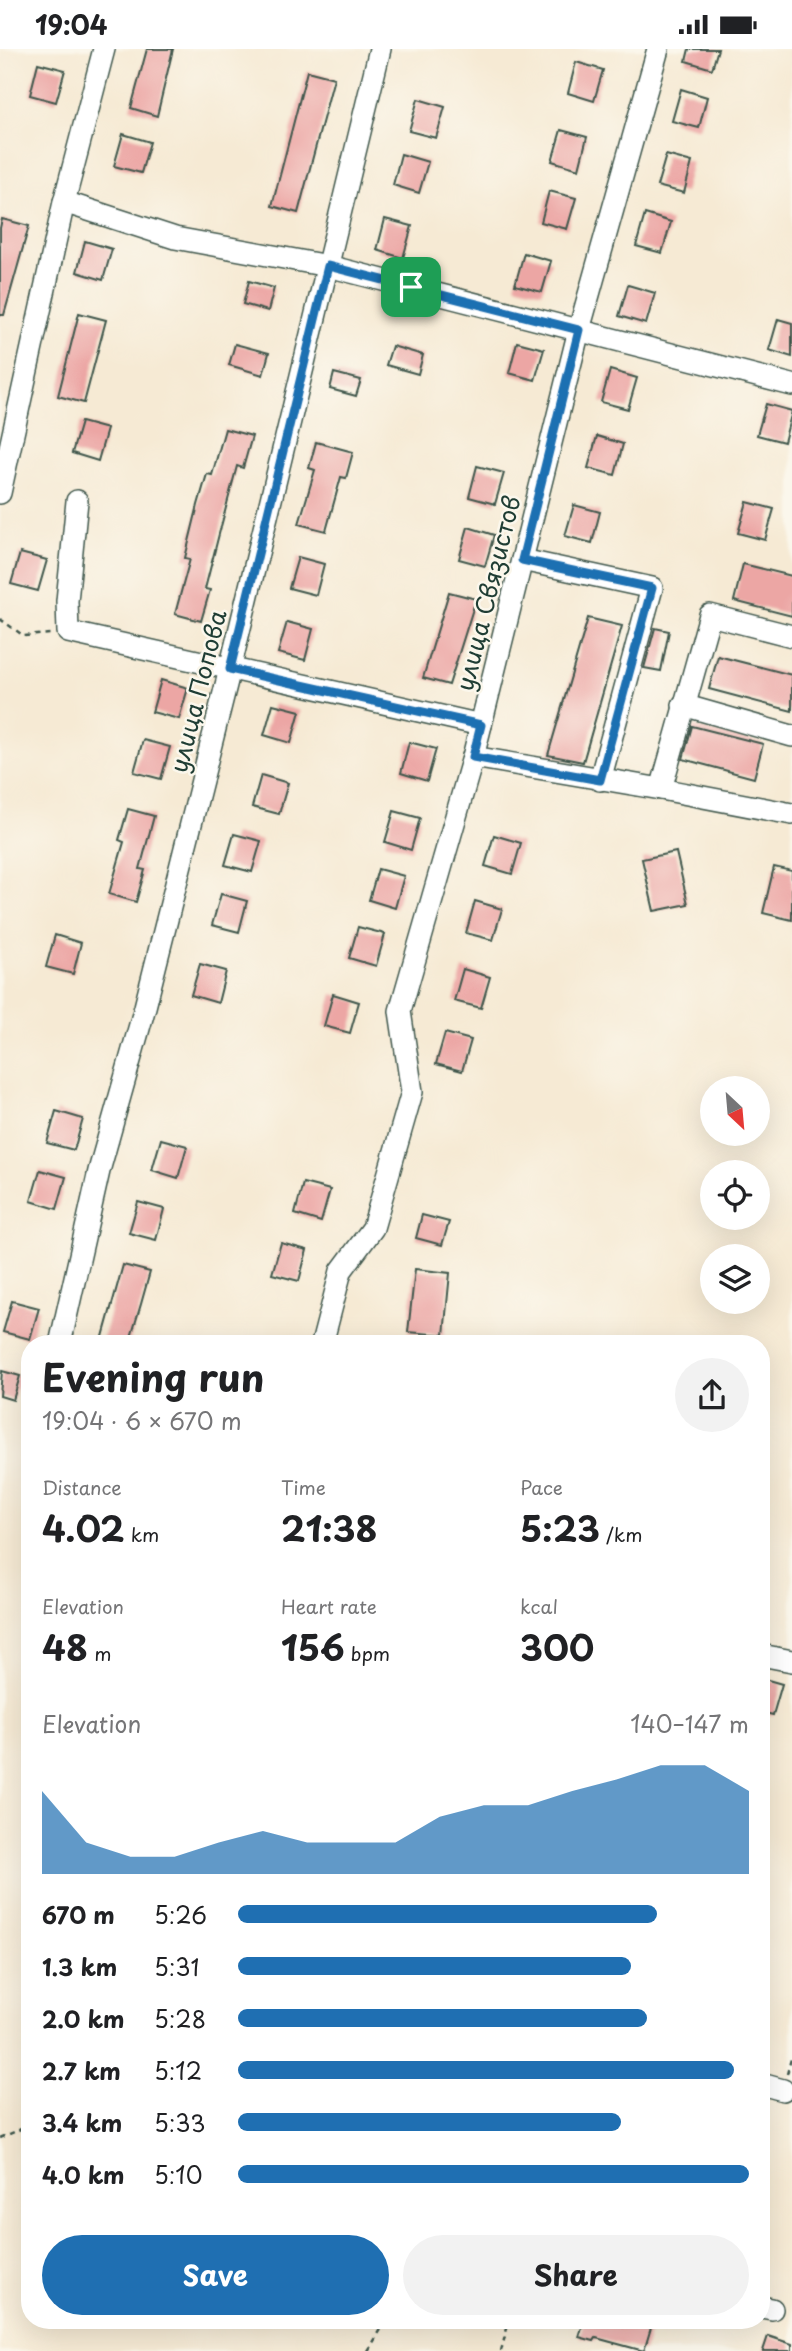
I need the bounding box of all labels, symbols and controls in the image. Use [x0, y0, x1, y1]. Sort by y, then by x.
text: 19:04 [35, 5, 108, 44]
pin [381, 257, 441, 317]
icon: arrive [392, 268, 430, 306]
street label: улица Связистов [445, 492, 529, 694]
street label: улица Попова [159, 606, 235, 776]
north arrow [700, 1076, 770, 1146]
map controls [700, 1076, 770, 1314]
button: locate [700, 1160, 770, 1230]
button: layers [700, 1244, 770, 1314]
text: Evening run [42, 1348, 264, 1405]
button: share [675, 1358, 749, 1432]
text: 19:04 · 6 × 670 m [42, 1403, 242, 1438]
text: Distance [42, 1473, 122, 1501]
text: Time [281, 1473, 326, 1501]
text: Pace [520, 1473, 563, 1501]
text: 4.02 [42, 1501, 125, 1554]
text: 21:38 [281, 1501, 377, 1554]
text: 5:23 [520, 1501, 600, 1554]
text: km [125, 1520, 159, 1548]
text: /km [600, 1520, 642, 1548]
text: Elevation [42, 1592, 124, 1620]
text: Heart rate [281, 1592, 377, 1620]
text: kcal [520, 1592, 558, 1620]
text: 48 [42, 1620, 88, 1673]
text: 156 [281, 1620, 345, 1673]
text: 300 [520, 1620, 594, 1673]
text: m [88, 1639, 111, 1667]
text: bpm [345, 1639, 390, 1667]
text: Elevation [42, 1706, 141, 1741]
text: 140–147 m [630, 1706, 749, 1741]
text: 670 m [42, 1897, 115, 1932]
text: 5:26 [154, 1897, 207, 1932]
text: 1.3 km [42, 1949, 117, 1984]
text: 5:31 [154, 1949, 199, 1984]
text: 2.0 km [42, 2001, 124, 2036]
text: 5:28 [154, 2001, 206, 2036]
text: 2.7 km [42, 2053, 121, 2088]
text: 5:12 [154, 2053, 202, 2088]
text: 3.4 km [42, 2105, 122, 2140]
text: 5:33 [154, 2105, 206, 2140]
text: 4.0 km [42, 2157, 125, 2192]
text: 5:10 [154, 2157, 202, 2192]
button: Save [42, 2235, 389, 2315]
button: Share [403, 2235, 749, 2315]

